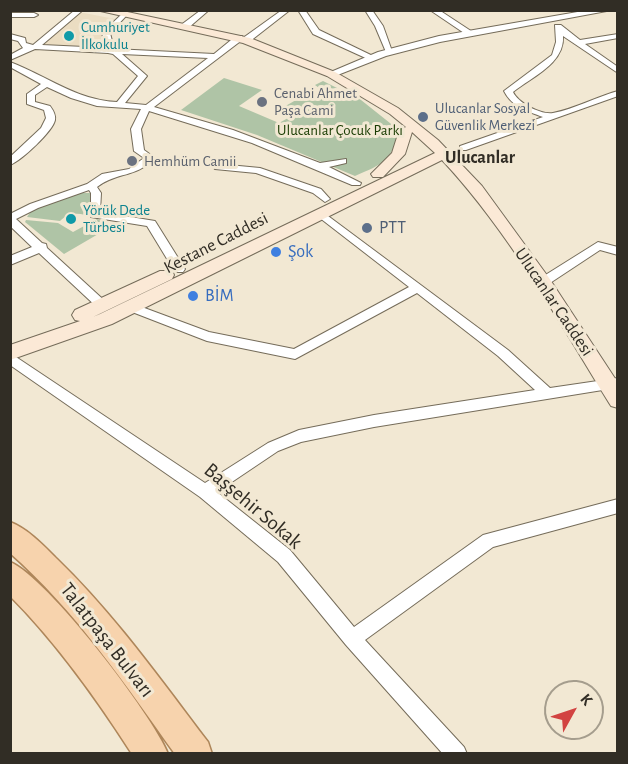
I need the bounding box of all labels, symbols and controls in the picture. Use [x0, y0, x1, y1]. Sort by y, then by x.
place label: Cumhuriyet İlkokulu [81, 18, 150, 53]
marker: Cumhuriyet İlkokulu [62, 29, 76, 43]
place label: Cenabi Ahmet Paşa Cami [274, 84, 357, 119]
marker: Cenabi Ahmet Paşa Cami [255, 95, 269, 109]
place label: Ulucanlar Sosyal Güvenlik Merkezi [435, 99, 535, 134]
marker: Ulucanlar Sosyal Güvenlik Merkezi [416, 110, 430, 124]
park label: Ulucanlar Çocuk Parkı [277, 121, 403, 139]
district label: Ulucanlar [445, 147, 515, 169]
place label: Hemhüm Camii [144, 152, 236, 170]
marker: Hemhüm Camii [125, 154, 139, 168]
place label: Yörük Dede Türbesi [83, 201, 150, 236]
street label: Kestane Caddesi [160, 207, 272, 279]
marker: Yörük Dede Türbesi [64, 212, 78, 226]
place label: PTT [379, 217, 406, 239]
marker: PTT [360, 221, 374, 235]
place label: Şok [288, 241, 313, 263]
street label: Ulucanlar Caddesi [510, 244, 598, 360]
marker: Şok [269, 245, 283, 259]
place label: BİM [205, 285, 234, 307]
marker: BİM [186, 289, 200, 303]
street label: Başşehir Sokak [199, 458, 307, 554]
street label: Talatpaşa Bulvarı [54, 578, 160, 702]
north arrow [544, 680, 604, 740]
text: K [577, 691, 595, 708]

